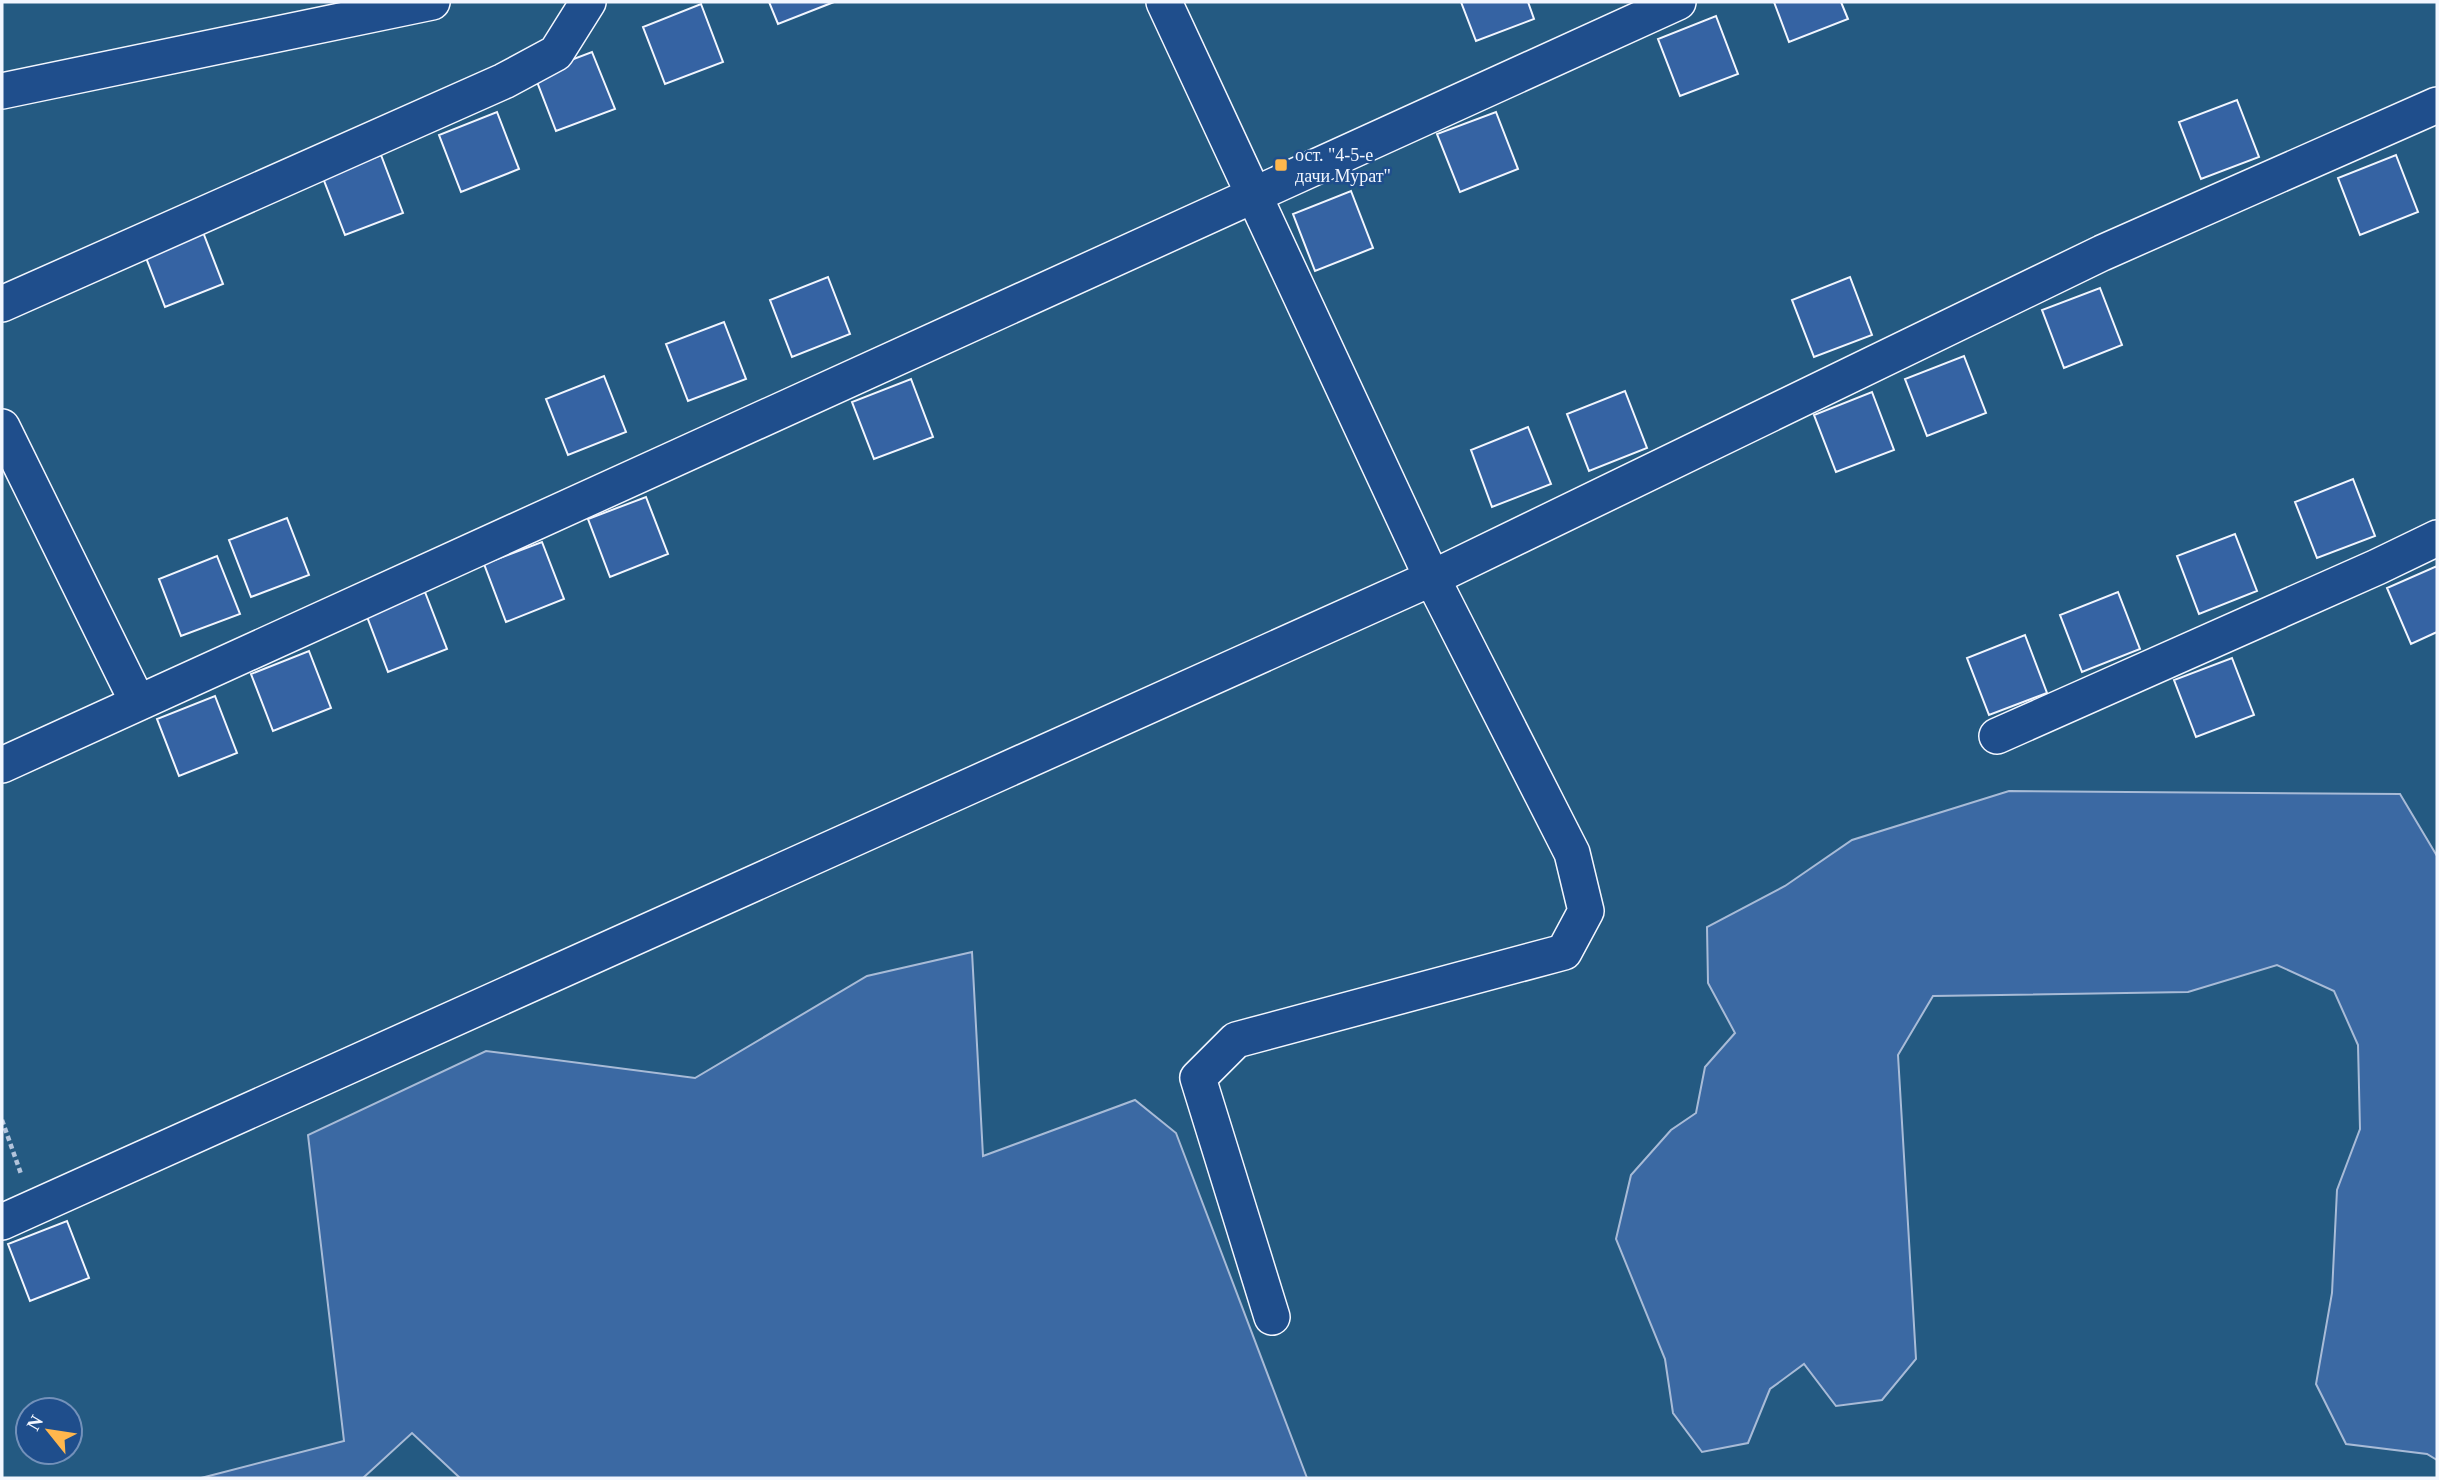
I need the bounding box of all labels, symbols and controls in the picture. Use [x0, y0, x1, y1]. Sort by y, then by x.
place label: ост. "4-5-е дачи Мурат" [1295, 145, 1391, 186]
marker: ост. "4-5-е дачи Мурат" [1273, 157, 1289, 173]
north arrow [14, 1396, 84, 1466]
text: N [22, 1411, 47, 1434]

